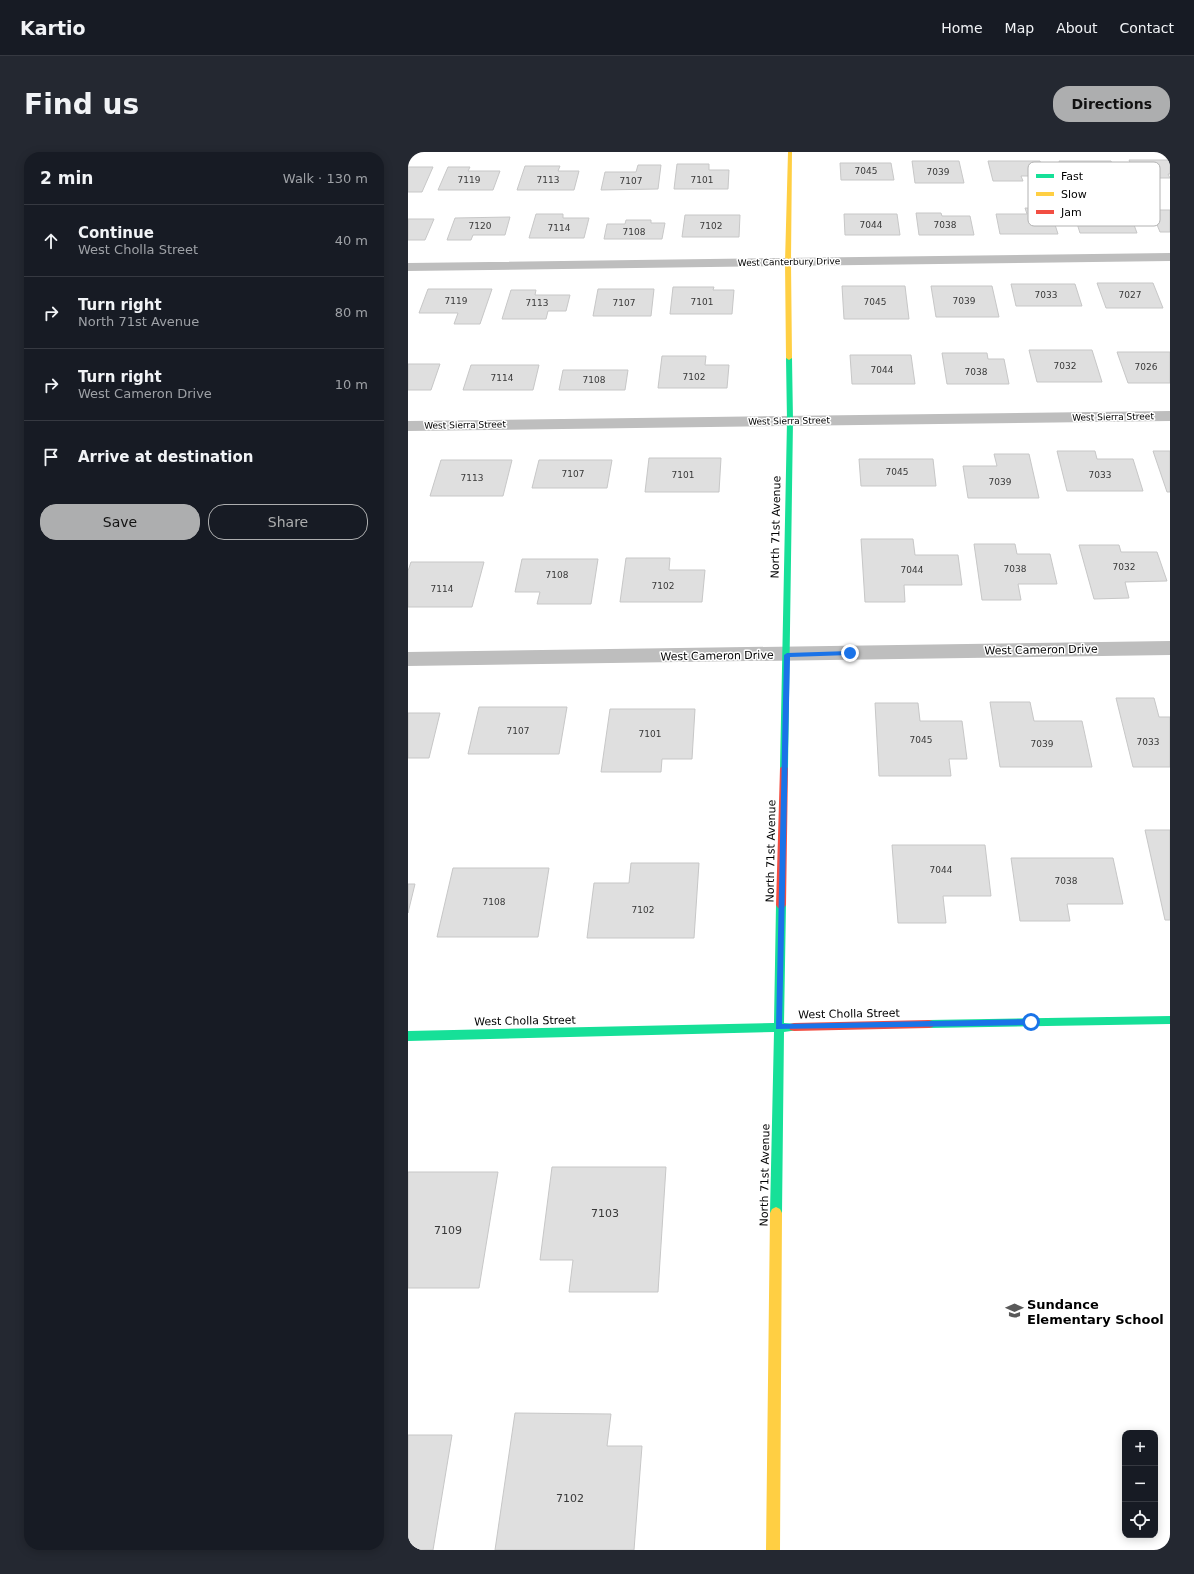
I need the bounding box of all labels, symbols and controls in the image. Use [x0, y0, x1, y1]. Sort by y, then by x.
text: Kartio [20, 17, 86, 39]
text: Home [941, 20, 983, 36]
text: Map [1005, 20, 1034, 36]
text: About [1056, 20, 1098, 36]
text: Contact [1120, 20, 1174, 36]
button: Directions [1053, 86, 1170, 122]
text: Find us [24, 88, 139, 121]
legend [1028, 162, 1160, 226]
house number: 7045 [855, 166, 877, 176]
house number: 7039 [927, 167, 950, 177]
text: 2 min [40, 168, 93, 188]
text: Fast [1061, 170, 1084, 183]
text: Walk · 130 m [283, 171, 368, 186]
house number: 7119 [458, 175, 481, 185]
house number: 7113 [537, 175, 559, 185]
house number: 7101 [691, 175, 713, 185]
house number: 7107 [620, 176, 642, 186]
text: Slow [1061, 188, 1087, 201]
text: Jam [1060, 206, 1082, 219]
house number: 7044 [860, 220, 883, 230]
house number: 7038 [934, 220, 957, 230]
house number: 7120 [469, 221, 492, 231]
house number: 7102 [700, 221, 722, 231]
house number: 7114 [548, 223, 571, 233]
text: Continue [78, 224, 154, 242]
house number: 7108 [623, 227, 646, 237]
icon: ahead [40, 230, 62, 252]
text: 40 m [335, 233, 368, 248]
text: West Cholla Street [78, 242, 198, 257]
street label: West Canterbury Drive [738, 256, 841, 268]
house number: 7033 [1035, 290, 1057, 300]
house number: 7027 [1119, 290, 1141, 300]
text: Turn right [78, 296, 162, 314]
house number: 7119 [445, 296, 468, 306]
house number: 7039 [953, 296, 976, 306]
house number: 7101 [691, 297, 713, 307]
house number: 7045 [864, 297, 886, 307]
house number: 7113 [526, 298, 548, 308]
house number: 7107 [613, 298, 635, 308]
icon: right [40, 302, 62, 324]
text: 80 m [335, 305, 368, 320]
text: North 71st Avenue [78, 314, 199, 329]
house number: 7032 [1054, 361, 1076, 371]
house number: 7026 [1135, 362, 1158, 372]
house number: 7044 [871, 365, 894, 375]
house number: 7038 [965, 367, 988, 377]
text: Turn right [78, 368, 162, 386]
house number: 7102 [683, 372, 705, 382]
house number: 7114 [491, 373, 514, 383]
icon: right [40, 374, 62, 396]
house number: 7108 [583, 375, 606, 385]
text: 10 m [335, 377, 368, 392]
text: West Cameron Drive [78, 386, 212, 401]
street label: West Sierra Street [1072, 411, 1154, 423]
street label: West Sierra Street [748, 415, 830, 427]
street label: West Sierra Street [424, 419, 506, 431]
icon: arrive [40, 446, 62, 468]
text: Arrive at destination [78, 448, 253, 466]
house number: 7045 [886, 467, 908, 477]
house number: 7107 [562, 469, 584, 479]
house number: 7101 [672, 470, 694, 480]
house number: 7033 [1089, 470, 1111, 480]
house number: 7113 [461, 473, 483, 483]
street label: North 71st Avenue [769, 475, 783, 578]
house number: 7039 [989, 477, 1012, 487]
button: Save [40, 504, 200, 540]
button: Share [208, 504, 368, 540]
house number: 7032 [1113, 562, 1135, 572]
house number: 7038 [1004, 564, 1027, 574]
house number: 7044 [901, 565, 924, 575]
house number: 7108 [546, 570, 569, 580]
house number: 7102 [652, 581, 674, 591]
house number: 7114 [431, 584, 454, 594]
street label: West Cameron Drive [984, 643, 1098, 657]
route end [841, 644, 859, 662]
street label: West Cameron Drive [660, 649, 774, 663]
house number: 7107 [507, 726, 529, 736]
house number: 7101 [639, 729, 661, 739]
house number: 7045 [910, 735, 932, 745]
house number: 7033 [1137, 737, 1159, 747]
house number: 7039 [1031, 739, 1054, 749]
street label: North 71st Avenue [764, 799, 778, 902]
house number: 7044 [930, 865, 953, 875]
house number: 7038 [1055, 876, 1078, 886]
house number: 7108 [483, 897, 506, 907]
house number: 7102 [632, 905, 654, 915]
street label: West Cholla Street [798, 1007, 901, 1021]
route start [1022, 1013, 1040, 1031]
street label: West Cholla Street [474, 1014, 577, 1028]
street label: North 71st Avenue [758, 1123, 772, 1226]
house number: 7103 [591, 1207, 619, 1220]
house number: 7109 [434, 1224, 462, 1237]
place label: Sundance Elementary School [1027, 1297, 1164, 1327]
school or university icon: Sundance Elementary School [1004, 1301, 1024, 1321]
map controls [1122, 1430, 1158, 1538]
button: + [1122, 1430, 1158, 1466]
button: − [1122, 1466, 1158, 1502]
house number: 7102 [556, 1492, 584, 1505]
button: locate [1122, 1502, 1158, 1538]

